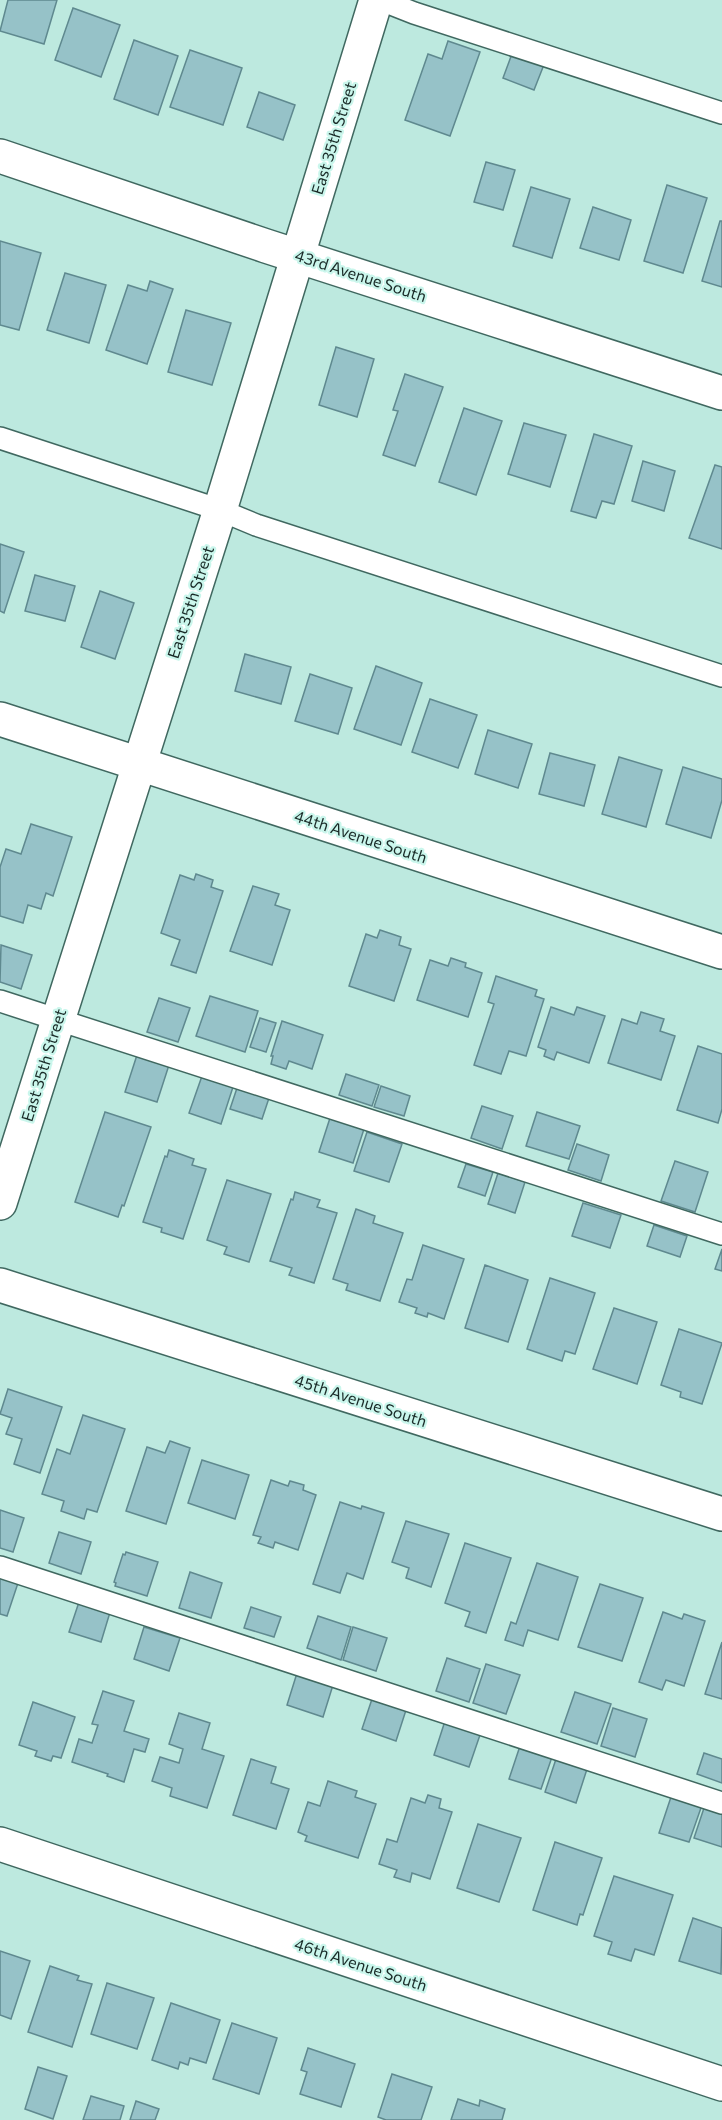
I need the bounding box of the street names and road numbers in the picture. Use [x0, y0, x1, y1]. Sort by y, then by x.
street label: East 35th Street [307, 79, 359, 197]
street label: 43rd Avenue South [293, 245, 429, 305]
street label: East 35th Street [163, 543, 217, 661]
street label: 44th Avenue South [292, 806, 430, 866]
street label: East 35th Street [17, 1006, 69, 1124]
street label: 45th Avenue South [293, 1370, 429, 1430]
street label: 46th Avenue South [292, 1934, 430, 1994]

